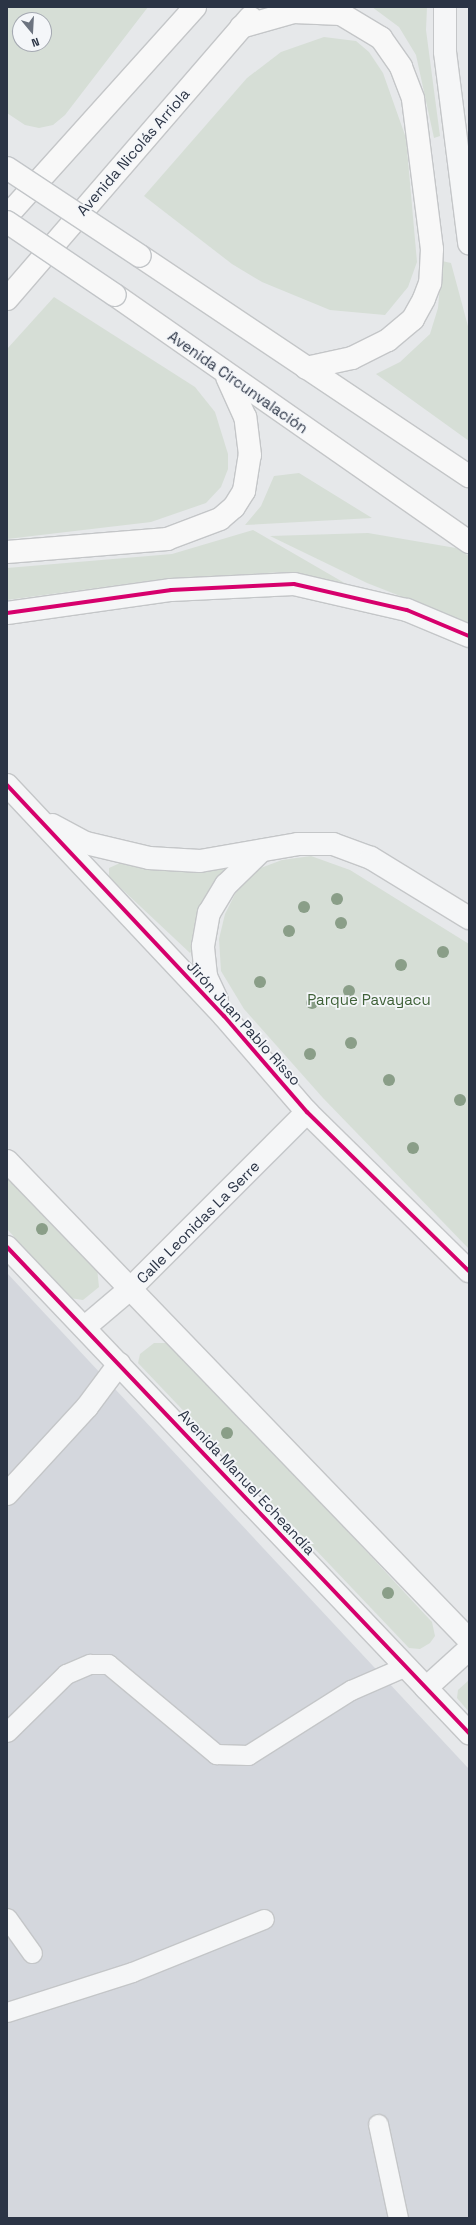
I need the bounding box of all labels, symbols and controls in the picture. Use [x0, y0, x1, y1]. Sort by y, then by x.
north arrow [12, 12, 52, 52]
text: N [30, 35, 41, 50]
street label: Avenida Nicolás Arriola [73, 85, 193, 219]
street label: Avenida Circunvalación [165, 327, 311, 437]
street label: Jirón Juan Pablo Risso [183, 957, 305, 1089]
park label: Parque Pavayacu [307, 991, 431, 1009]
street label: Calle Leonidas La Serre [133, 1157, 263, 1287]
street label: Avenida Manuel Echeandía [175, 1406, 319, 1558]

